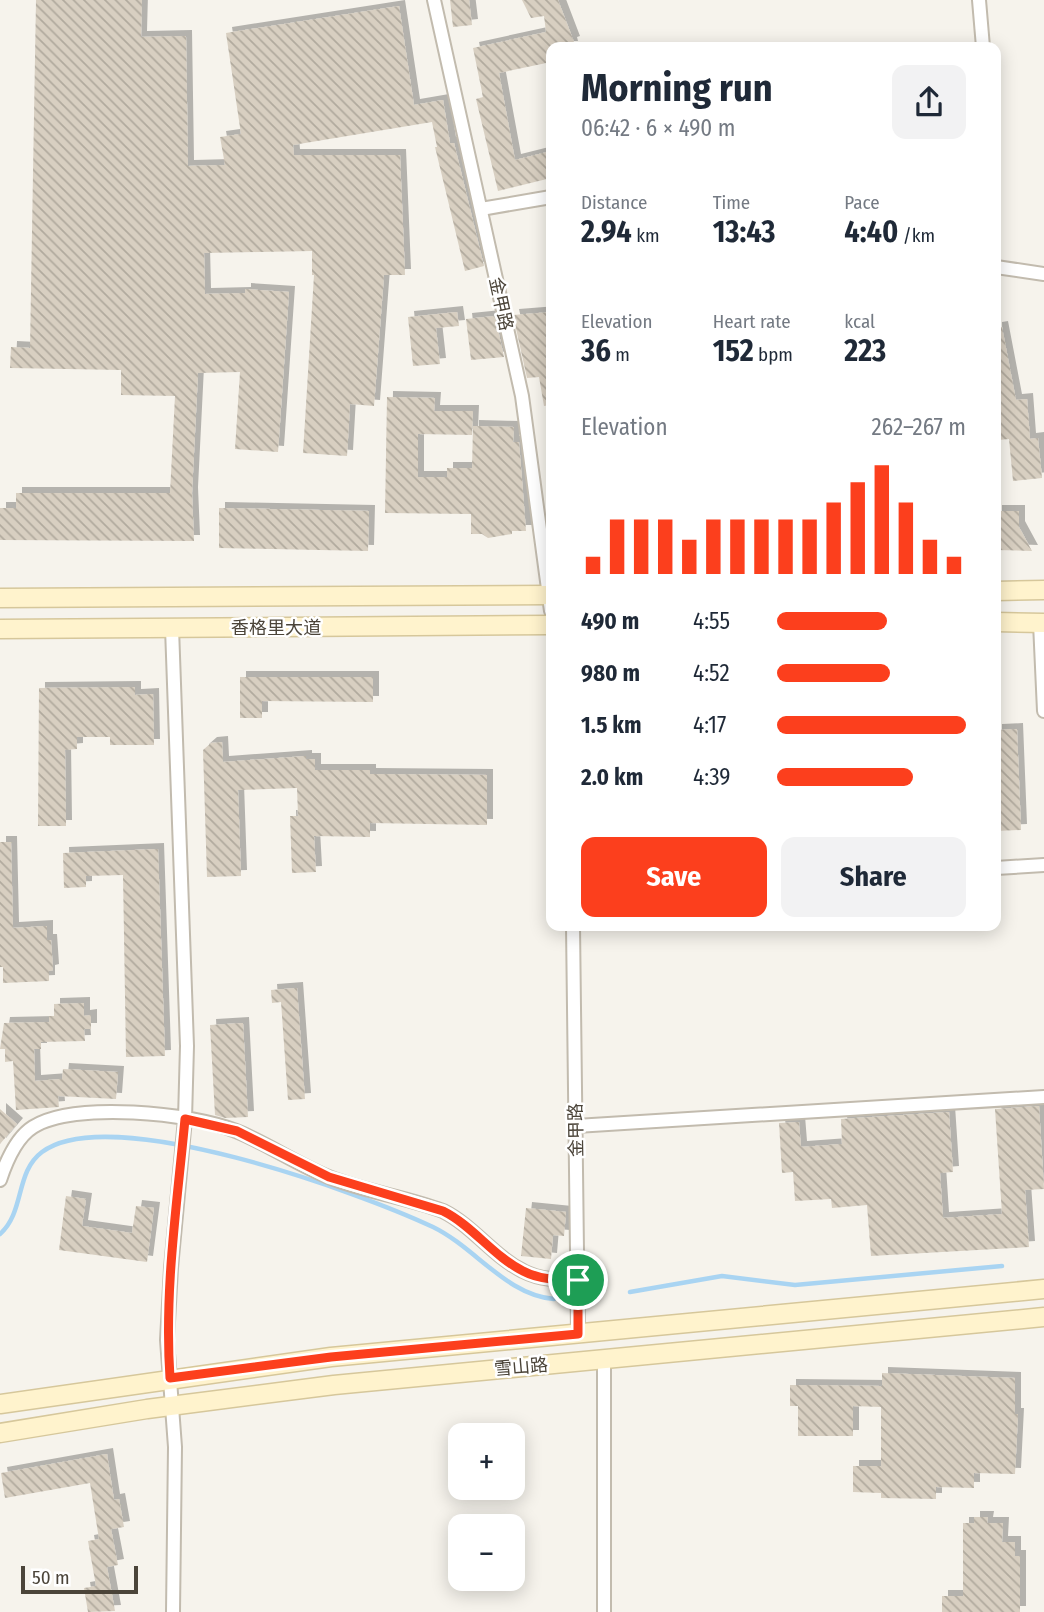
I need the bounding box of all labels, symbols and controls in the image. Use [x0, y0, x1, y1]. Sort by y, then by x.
text: Morning run [581, 65, 773, 111]
button: share [892, 65, 966, 139]
text: 06:42 · 6 × 490 m [581, 114, 735, 142]
text: Distance [581, 191, 648, 214]
text: Time [713, 191, 750, 214]
text: Pace [844, 191, 880, 214]
text: 2.94 [581, 214, 632, 250]
text: 13:43 [713, 214, 776, 250]
text: 4:40 [844, 214, 898, 250]
text: km [632, 224, 660, 247]
text: /km [898, 224, 935, 247]
street label: 金甲路 [485, 275, 517, 333]
text: Elevation [581, 310, 653, 333]
text: Heart rate [713, 310, 791, 333]
text: kcal [844, 310, 875, 333]
text: 36 [581, 333, 611, 369]
text: 152 [713, 333, 754, 369]
text: 223 [844, 333, 886, 369]
text: m [611, 343, 630, 366]
text: bpm [754, 343, 793, 366]
text: Elevation [581, 413, 668, 441]
text: 262–267 m [872, 413, 966, 441]
text: 490 m [581, 607, 639, 635]
text: 4:55 [693, 607, 730, 635]
street label: 香格里大道 [231, 617, 321, 639]
text: 980 m [581, 659, 640, 687]
text: 4:52 [693, 659, 730, 687]
text: 1.5 km [581, 711, 642, 739]
text: 4:17 [693, 711, 726, 739]
text: 2.0 km [581, 763, 643, 791]
text: 4:39 [693, 763, 731, 791]
button: Save [581, 837, 767, 917]
button: Share [781, 837, 966, 917]
street label: 金甲路 [565, 1103, 587, 1157]
pin [548, 1250, 608, 1310]
icon: arrive [559, 1261, 597, 1299]
street label: 雪山路 [493, 1354, 549, 1380]
map controls [448, 1423, 525, 1591]
button: + [448, 1423, 525, 1500]
button: − [448, 1514, 525, 1591]
scale bar [21, 1563, 138, 1595]
text: 50 m [32, 1566, 70, 1589]

